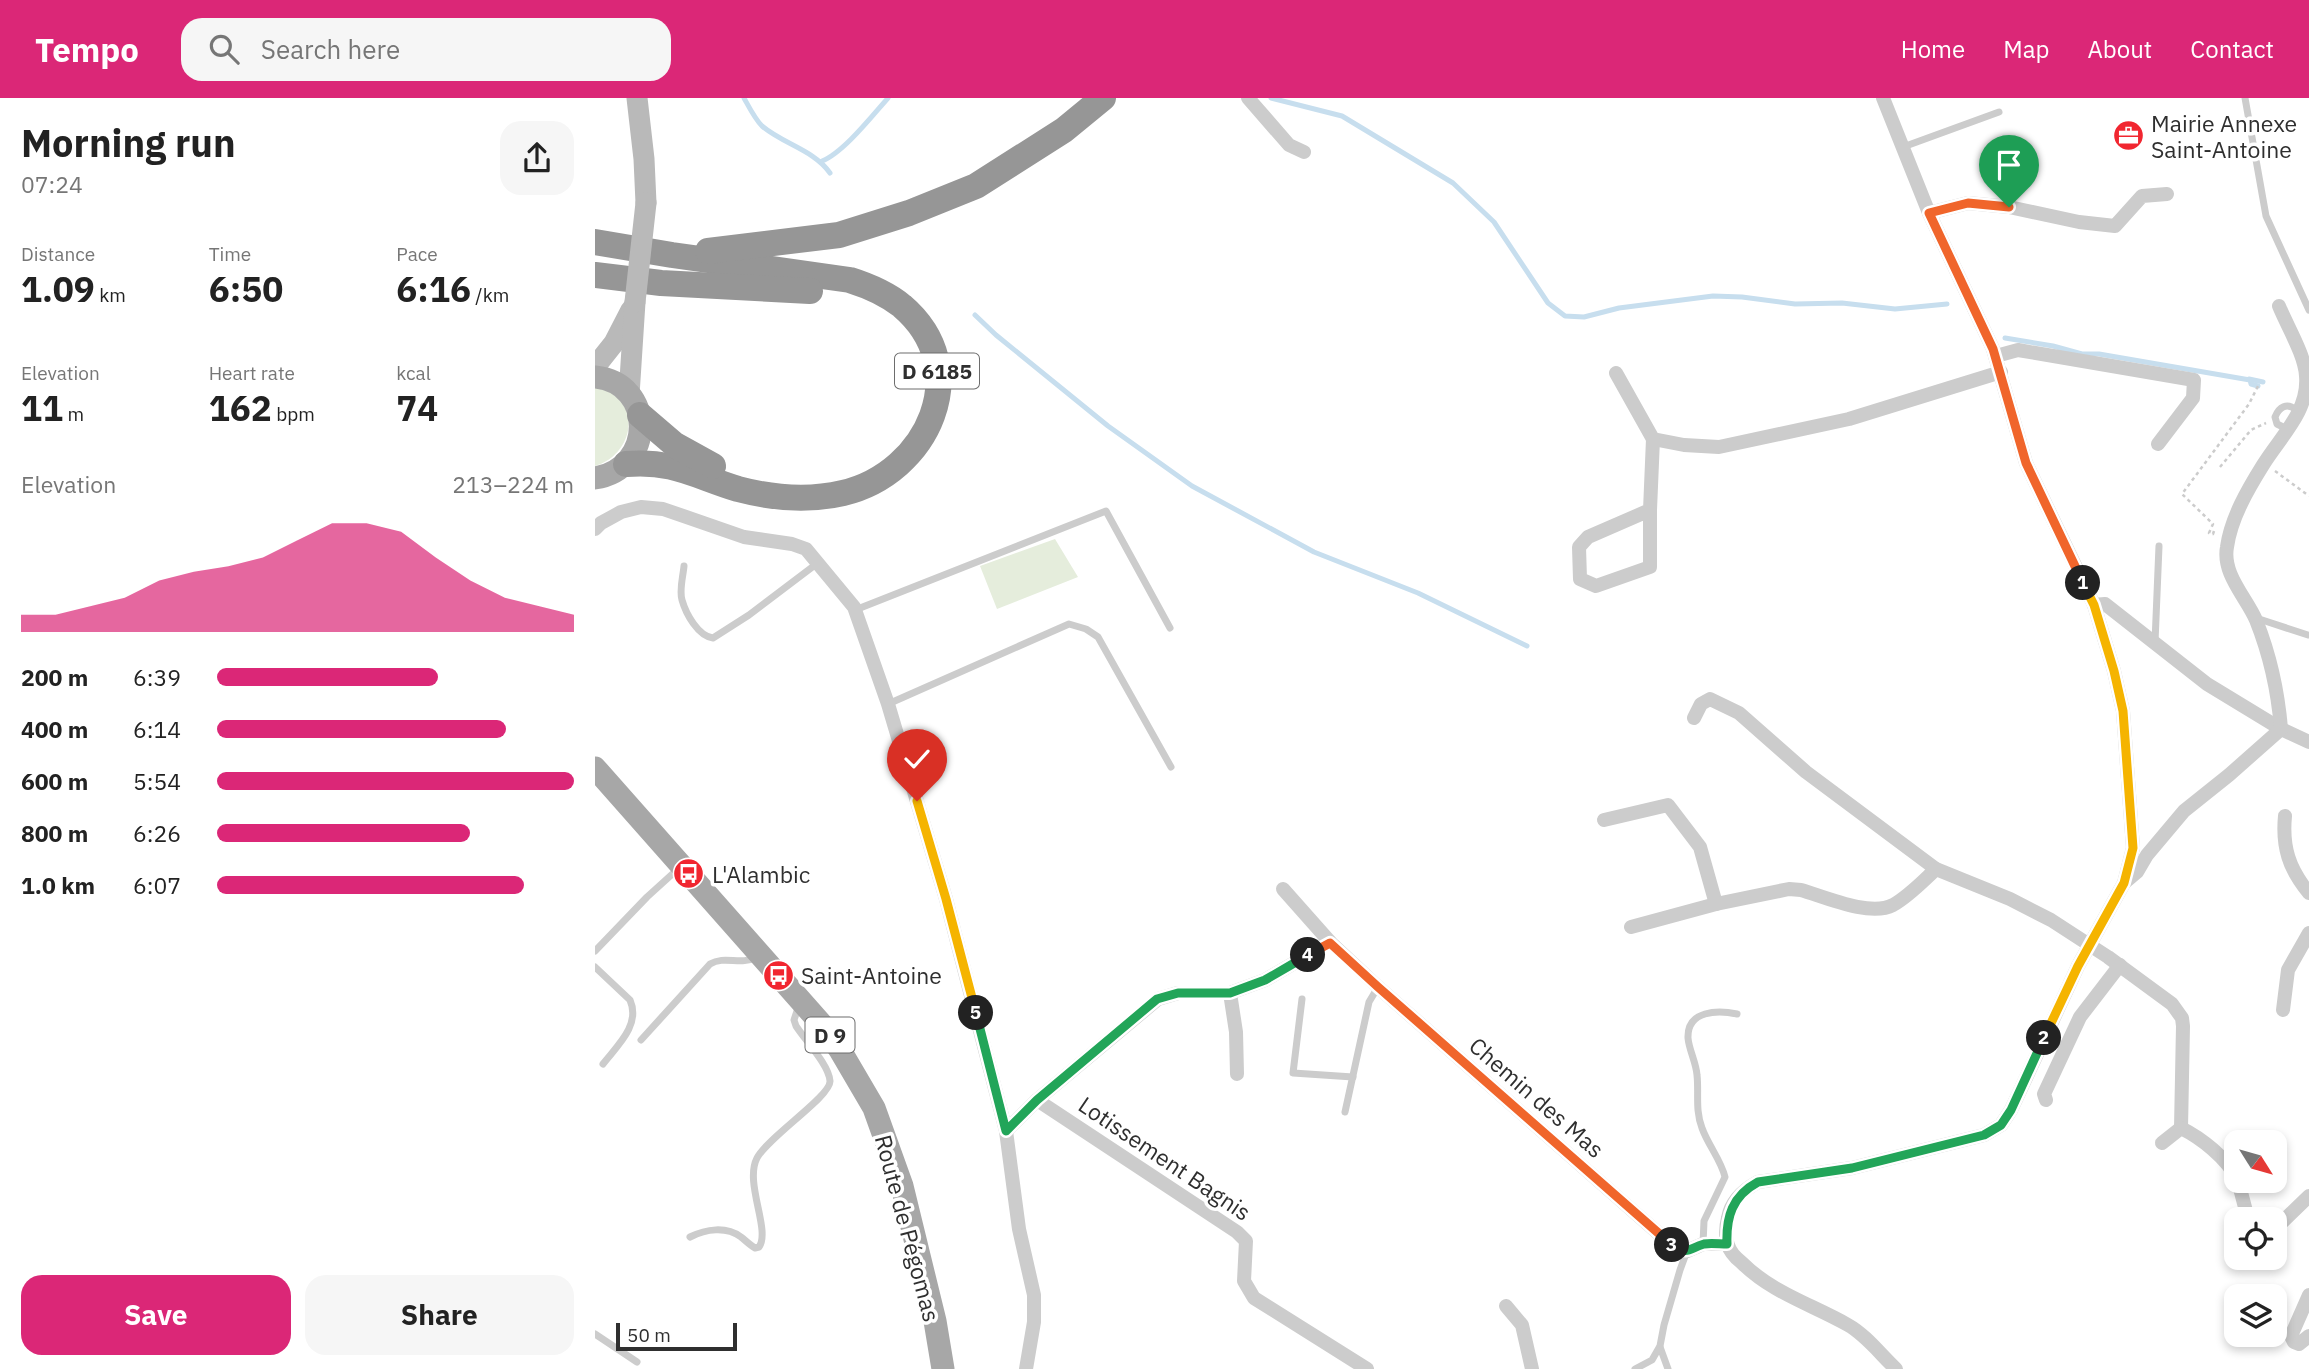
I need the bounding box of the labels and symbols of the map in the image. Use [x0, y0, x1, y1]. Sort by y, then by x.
place label: Mairie Annexe Saint-Antoine [2151, 108, 2297, 164]
office icon: Mairie Annexe Saint-Antoine [2111, 119, 2145, 153]
pin [1979, 135, 2039, 207]
road number: D 6185 [895, 354, 979, 388]
pin: 1 [2065, 566, 2101, 601]
pin [887, 729, 947, 801]
bus stop icon: L'Alambic [672, 857, 706, 891]
place label: L'Alambic [712, 859, 810, 889]
pin: 4 [1291, 938, 1325, 972]
bus stop icon: Saint-Antoine [761, 958, 795, 992]
place label: Saint-Antoine [801, 960, 942, 990]
pin: 5 [959, 996, 993, 1030]
road number: D 9 [805, 1018, 855, 1052]
pin: 2 [2027, 1020, 2061, 1056]
street label: Chemin des Mas [1463, 1030, 1611, 1164]
street label: Lotissement Bagnis [1073, 1089, 1257, 1227]
north arrow [2224, 1130, 2287, 1194]
street label: Route de Pégomas [869, 1131, 947, 1325]
pin: 3 [1655, 1228, 1689, 1262]
scale bar [616, 1320, 737, 1352]

